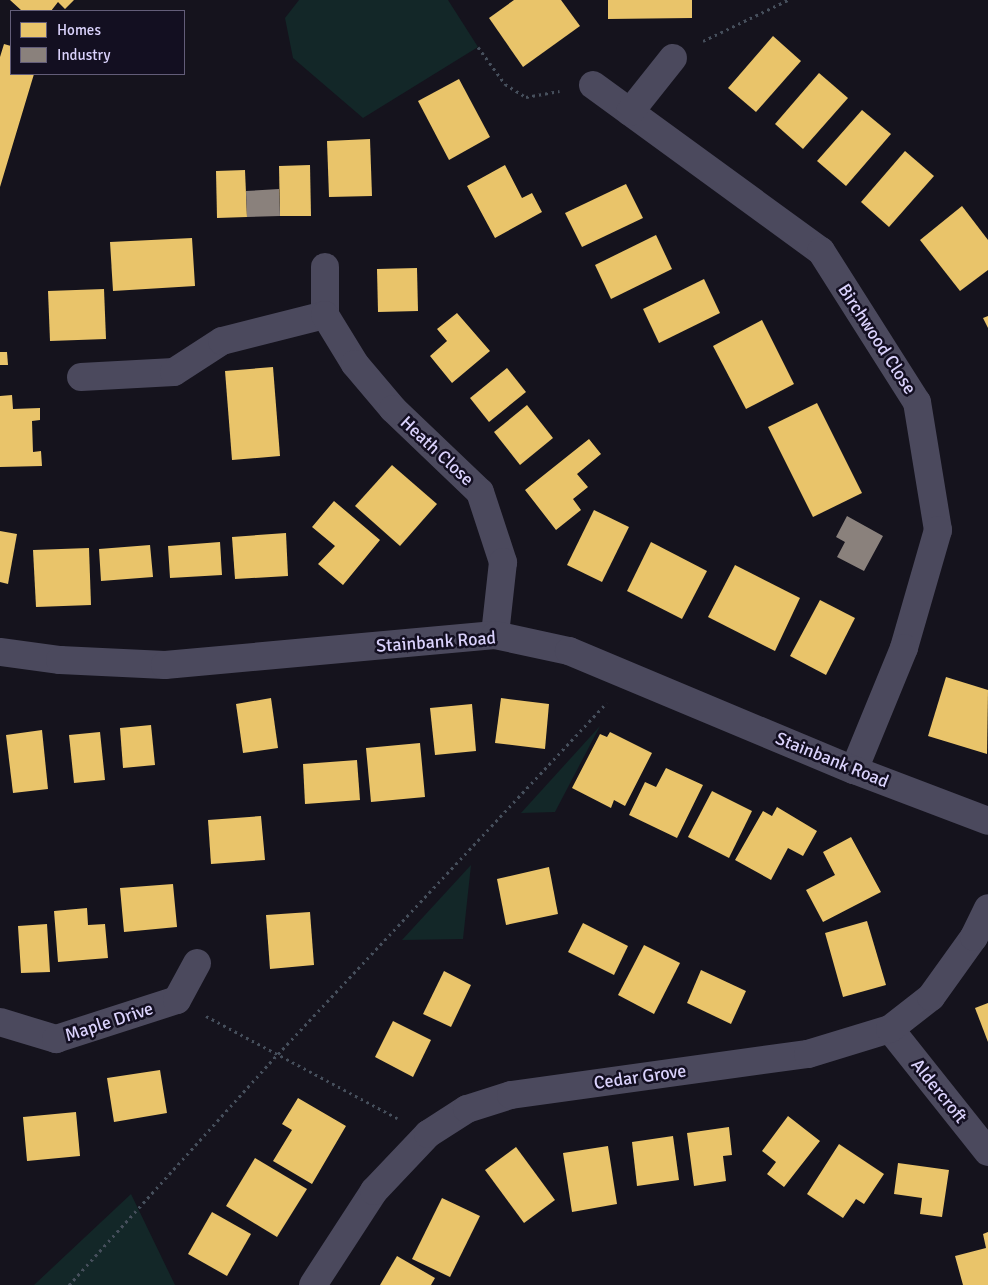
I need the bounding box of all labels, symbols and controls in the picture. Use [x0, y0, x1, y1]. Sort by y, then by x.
legend [10, 10, 185, 75]
text: Homes [57, 21, 101, 39]
text: Industry [57, 46, 110, 64]
street label: Birchwood Close [833, 280, 921, 398]
street label: Heath Close [396, 412, 478, 490]
street label: Stainbank Road [375, 627, 497, 657]
street label: Stainbank Road [772, 727, 892, 793]
street label: Maple Drive [62, 998, 156, 1046]
street label: Aldercroft [907, 1054, 971, 1128]
street label: Cedar Grove [592, 1060, 688, 1094]

